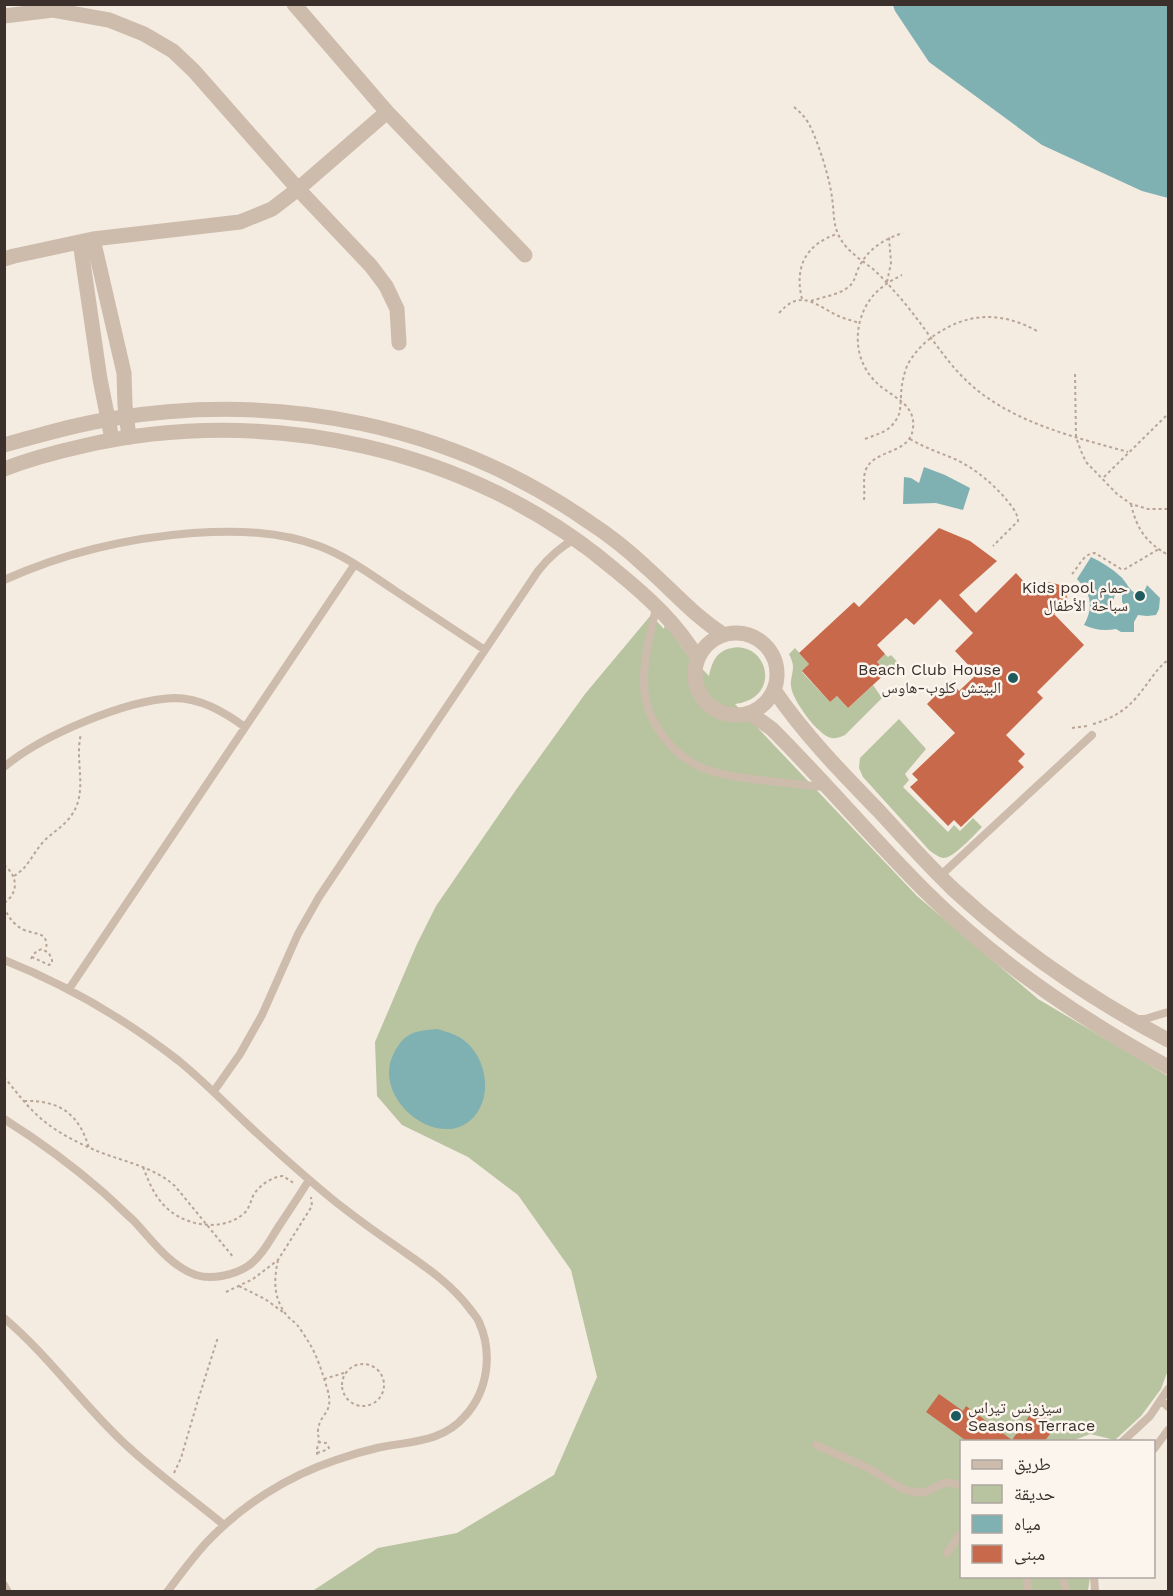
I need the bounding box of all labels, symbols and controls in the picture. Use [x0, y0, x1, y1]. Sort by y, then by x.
place label: Kids pool حمام سباحة الأطفال [1022, 578, 1128, 616]
marker: Kids pool حمام سباحة الأطفال [1133, 589, 1147, 603]
place label: Beach Club House البيتش كلوب-هاوس [858, 660, 1001, 698]
marker: Beach Club House البيتش كلوب-هاوس [1006, 671, 1020, 685]
place label: سيزونس تيراس Seasons Terrace [968, 1398, 1095, 1435]
marker: سيزونس تيراس Seasons Terrace [949, 1409, 963, 1423]
legend [960, 1440, 1155, 1578]
text: طريق [1014, 1453, 1051, 1475]
text: حديقة [1014, 1483, 1055, 1504]
text: مياه [1014, 1513, 1041, 1534]
text: مبنى [1014, 1543, 1045, 1565]

